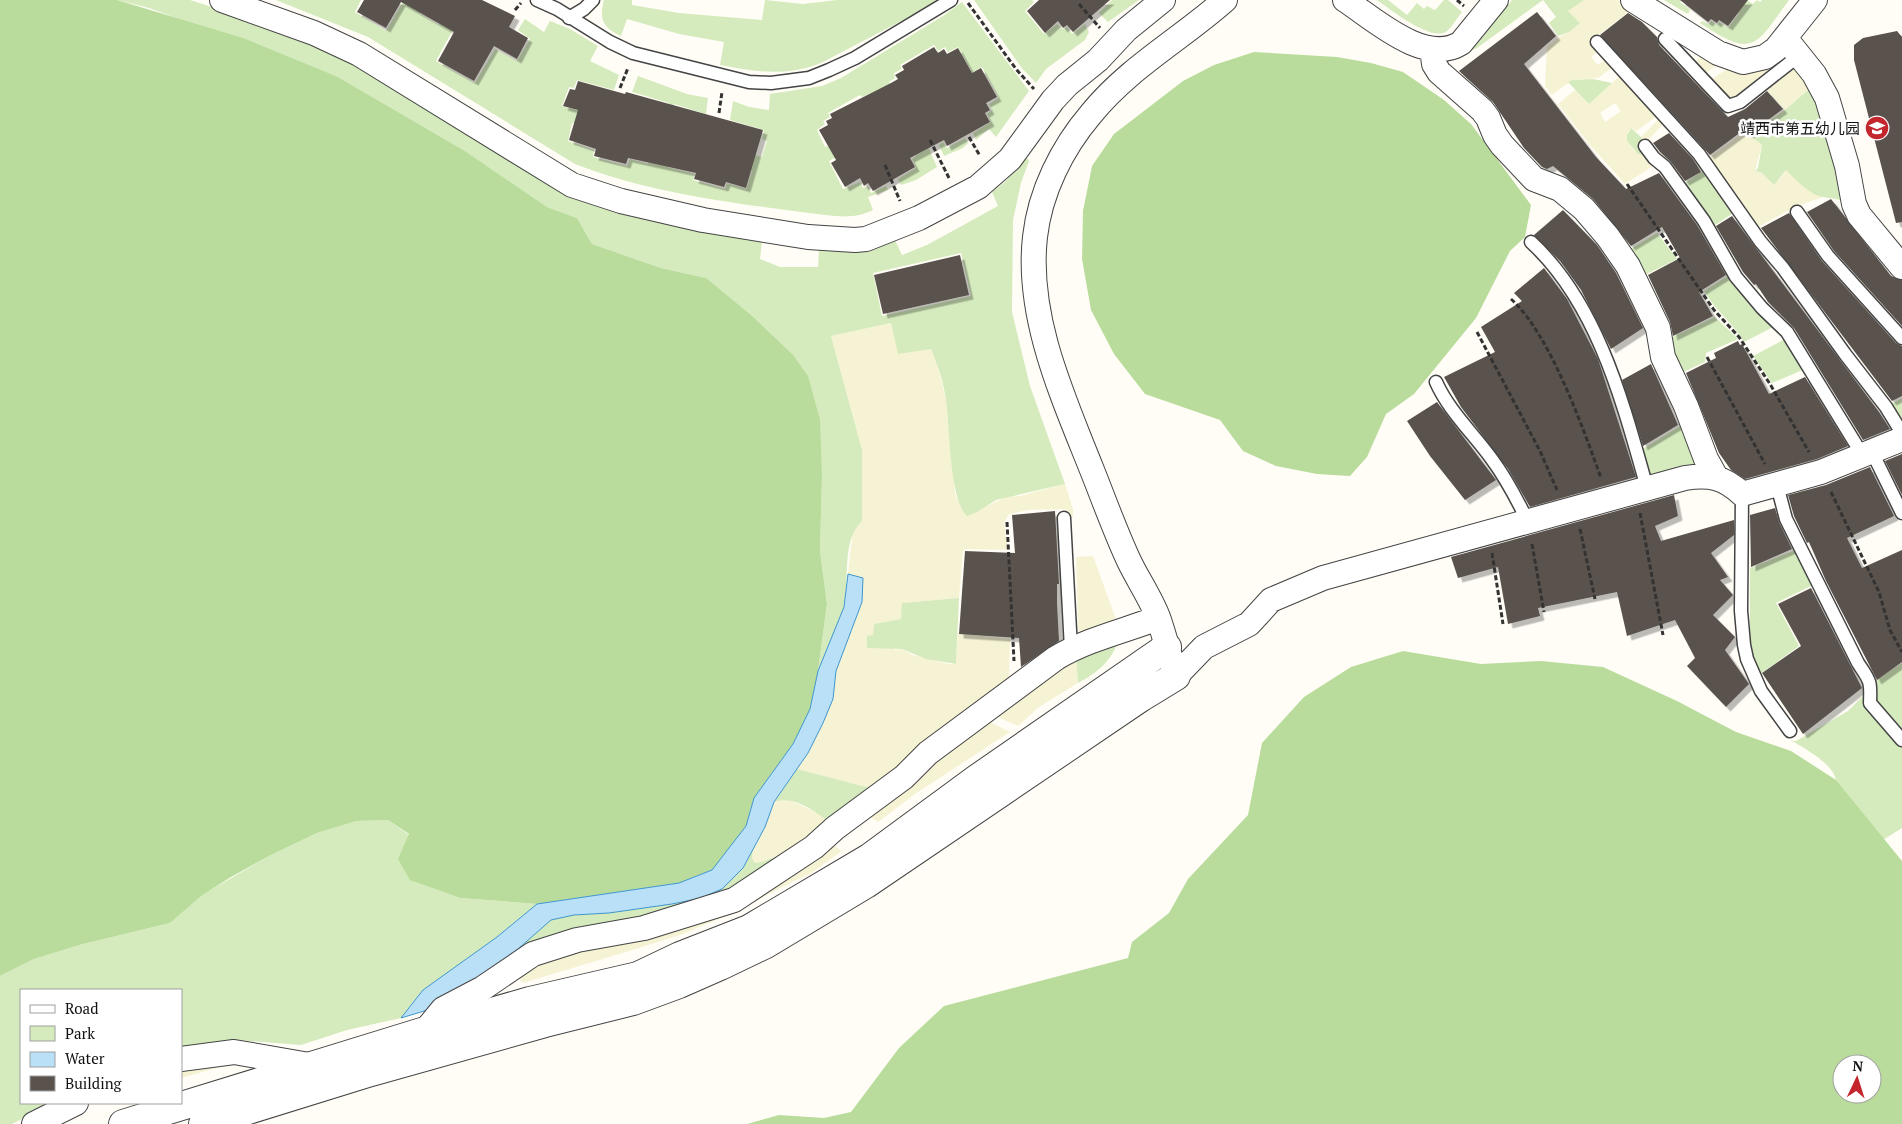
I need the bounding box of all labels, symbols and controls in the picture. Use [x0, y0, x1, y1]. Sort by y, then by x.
school or university icon: 靖西市第五幼儿园 [1864, 115, 1890, 141]
place label: 靖西市第五幼儿园 [1740, 118, 1860, 138]
legend [20, 989, 182, 1104]
text: Road [65, 998, 98, 1018]
text: Park [65, 1023, 95, 1043]
text: Water [65, 1048, 105, 1068]
north arrow [1832, 1054, 1882, 1104]
text: N [1852, 1056, 1864, 1075]
text: Building [65, 1073, 123, 1093]

